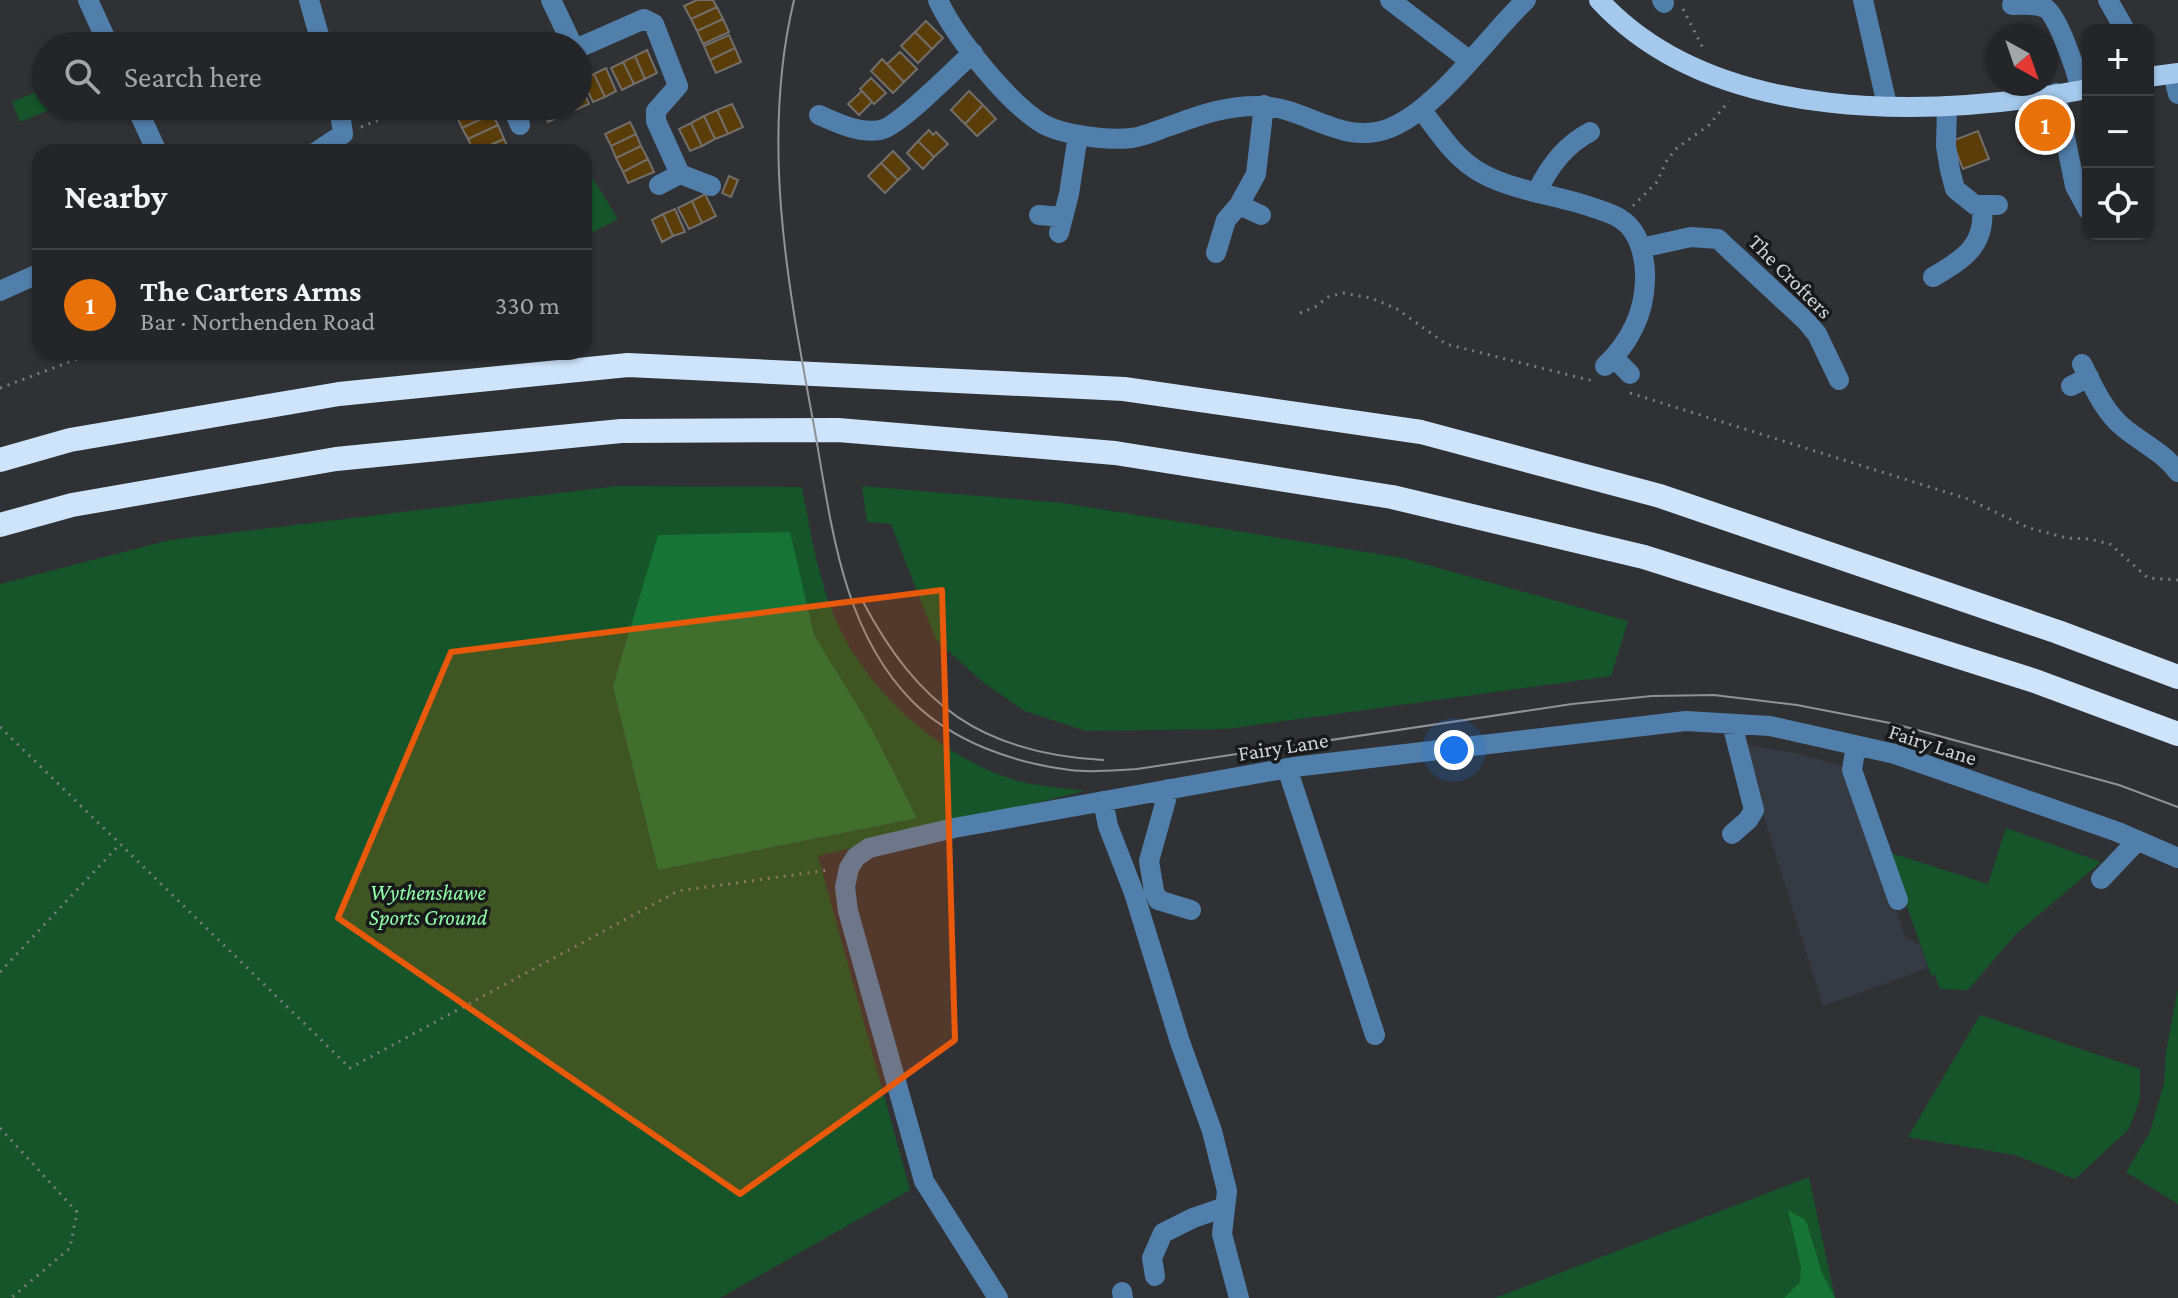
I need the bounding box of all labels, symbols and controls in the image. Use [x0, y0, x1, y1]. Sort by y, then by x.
north arrow [1986, 24, 2058, 96]
map controls [2082, 24, 2154, 240]
button: + [2082, 24, 2154, 96]
search box [32, 32, 592, 120]
icon: search [60, 54, 104, 98]
text: Search here [124, 60, 262, 93]
pin: 1 [2019, 95, 2071, 155]
button: − [2082, 96, 2154, 168]
button: locate [2082, 168, 2154, 240]
text: Nearby [64, 178, 167, 215]
street label: The Crofters [1743, 229, 1838, 324]
text: The Carters Arms [140, 274, 361, 307]
text: 1 [85, 291, 95, 320]
text: 330 m [495, 291, 560, 320]
text: Bar · Northenden Road [140, 307, 375, 336]
street label: Fairy Lane [1886, 719, 1980, 770]
street label: Fairy Lane [1236, 727, 1330, 766]
your location [1434, 730, 1474, 770]
park label: Wythenshawe Sports Ground [369, 880, 488, 930]

